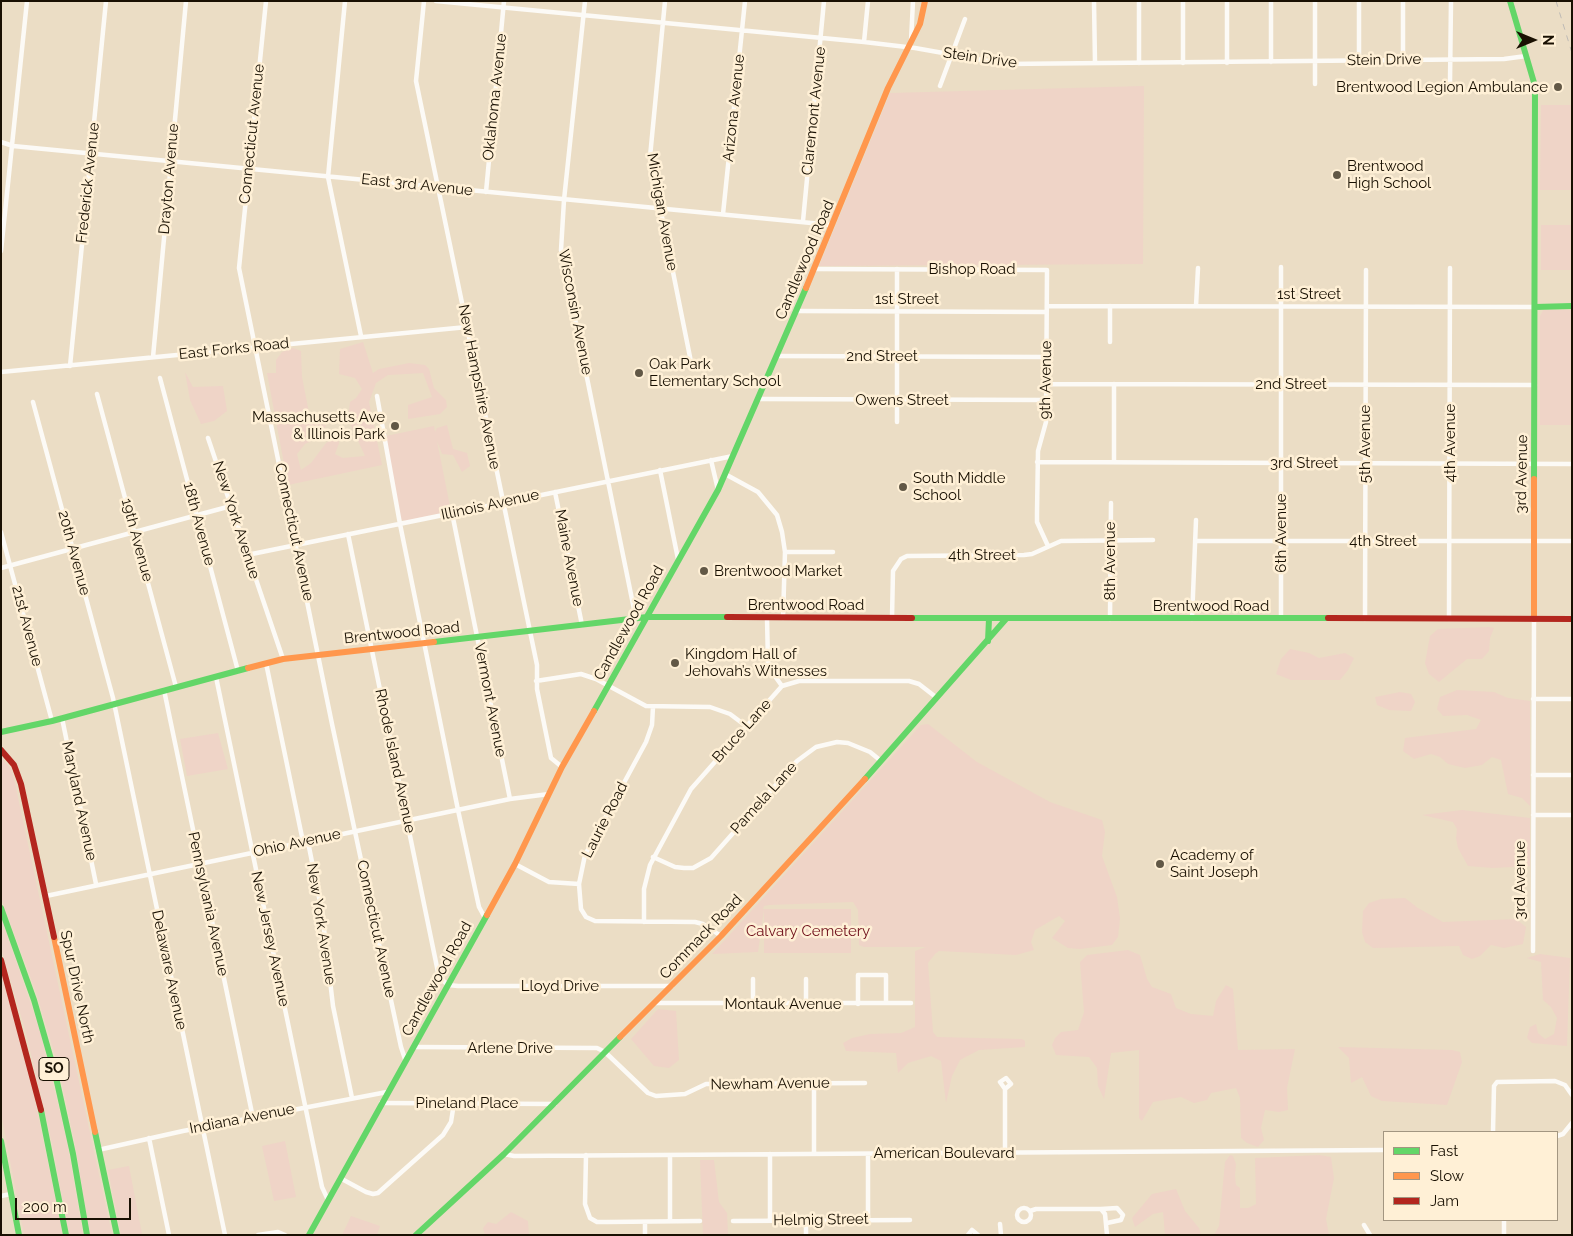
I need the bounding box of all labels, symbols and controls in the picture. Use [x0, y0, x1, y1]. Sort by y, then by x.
north arrow [1508, 15, 1558, 65]
street label: Oklahoma Avenue [479, 33, 511, 161]
text: N [1540, 35, 1556, 45]
street label: Stein Drive [942, 44, 1018, 72]
street label: Claremont Avenue [798, 46, 830, 176]
street label: Stein Drive [1347, 50, 1421, 70]
street label: Arizona Avenue [719, 53, 749, 163]
street label: Connecticut Avenue [236, 63, 268, 205]
place label: Brentwood Legion Ambulance [1336, 78, 1548, 96]
marker: Brentwood Legion Ambulance [1552, 81, 1564, 93]
street label: Frederick Avenue [73, 122, 103, 244]
street label: Drayton Avenue [155, 123, 183, 235]
street label: Michigan Avenue [643, 152, 681, 272]
place label: Brentwood High School [1347, 157, 1431, 192]
marker: Brentwood High School [1331, 169, 1343, 181]
street label: East 3rd Avenue [360, 170, 474, 200]
street label: Candlewood Road [772, 198, 838, 322]
street label: Wisconsin Avenue [554, 248, 596, 376]
street label: Bishop Road [928, 260, 1016, 278]
street label: 1st Street [1277, 285, 1341, 303]
street label: 1st Street [875, 290, 939, 308]
street label: New Hampshire Avenue [454, 303, 504, 471]
street label: East Forks Road [178, 334, 290, 364]
street label: 9th Avenue [1036, 340, 1056, 420]
street label: 2nd Street [846, 347, 918, 365]
place label: Oak Park Elementary School [649, 355, 781, 390]
marker: Oak Park Elementary School [633, 367, 645, 379]
street label: 2nd Street [1255, 375, 1327, 393]
street label: Owens Street [855, 391, 949, 409]
street label: 4th Avenue [1441, 404, 1459, 482]
street label: 5th Avenue [1356, 405, 1374, 483]
place label: Massachusetts Ave & Illinois Park [252, 408, 385, 443]
marker: Massachusetts Ave & Illinois Park [389, 420, 401, 432]
street label: 3rd Avenue [1512, 434, 1532, 514]
street label: 3rd Street [1270, 454, 1338, 472]
street label: New York Avenue [208, 459, 264, 581]
street label: Connecticut Avenue [271, 461, 317, 603]
place label: South Middle School [913, 469, 1006, 504]
street label: 18th Avenue [179, 480, 219, 568]
marker: South Middle School [897, 481, 909, 493]
street label: Illinois Avenue [439, 486, 541, 524]
street label: 6th Avenue [1272, 493, 1290, 573]
street label: 19th Avenue [117, 496, 157, 584]
street label: Maine Avenue [551, 508, 587, 608]
street label: 20th Avenue [54, 509, 94, 597]
street label: 8th Avenue [1101, 521, 1119, 601]
street label: 4th Street [1349, 532, 1417, 550]
street label: 4th Street [948, 546, 1016, 564]
place label: Brentwood Market [714, 562, 842, 580]
street label: Candlewood Road [590, 563, 668, 683]
marker: Brentwood Market [698, 565, 710, 577]
street label: 21st Avenue [8, 584, 46, 668]
street label: Brentwood Road [748, 596, 864, 614]
street label: Brentwood Road [1153, 597, 1269, 615]
street label: Brentwood Road [343, 618, 461, 648]
street label: Vermont Avenue [470, 641, 510, 759]
place label: Kingdom Hall of Jehovah’s Witnesses [685, 645, 827, 680]
marker: Kingdom Hall of Jehovah’s Witnesses [669, 657, 681, 669]
street label: Rhode Island Avenue [371, 687, 419, 835]
street label: Bruce Lane [709, 695, 775, 767]
street label: Maryland Avenue [58, 740, 100, 862]
street label: Pamela Lane [727, 758, 801, 838]
street label: Laurie Road [578, 779, 632, 861]
street label: Ohio Avenue [252, 825, 342, 861]
street label: Pennsylvania Avenue [184, 830, 232, 978]
street label: 3rd Avenue [1511, 841, 1529, 919]
place label: Academy of Saint Joseph [1170, 846, 1258, 881]
street label: Connecticut Avenue [353, 858, 399, 1000]
marker: Academy of Saint Joseph [1154, 858, 1166, 870]
street label: New York Avenue [302, 862, 340, 986]
street label: New Jersey Avenue [247, 870, 293, 1008]
street label: Commack Road [656, 891, 746, 983]
street label: Delaware Avenue [148, 908, 190, 1032]
street label: Candlewood Road [398, 919, 476, 1039]
park label: Calvary Cemetery [746, 922, 870, 940]
street label: Spur Drive North [56, 929, 98, 1045]
street label: Lloyd Drive [521, 977, 599, 995]
street label: Montauk Avenue [724, 995, 842, 1013]
street label: Arlene Drive [467, 1039, 553, 1057]
road number: SO [39, 1058, 69, 1080]
street label: Newham Avenue [710, 1074, 830, 1094]
street label: Pineland Place [416, 1094, 518, 1112]
street label: Indiana Avenue [188, 1100, 296, 1138]
legend [1383, 1131, 1558, 1221]
text: Fast [1430, 1142, 1458, 1160]
street label: American Boulevard [873, 1144, 1015, 1162]
text: Slow [1430, 1167, 1464, 1185]
scale bar [18, 1188, 134, 1220]
text: Jam [1430, 1192, 1459, 1210]
text: 200 m [23, 1198, 67, 1216]
street label: Helmig Street [773, 1210, 869, 1230]

